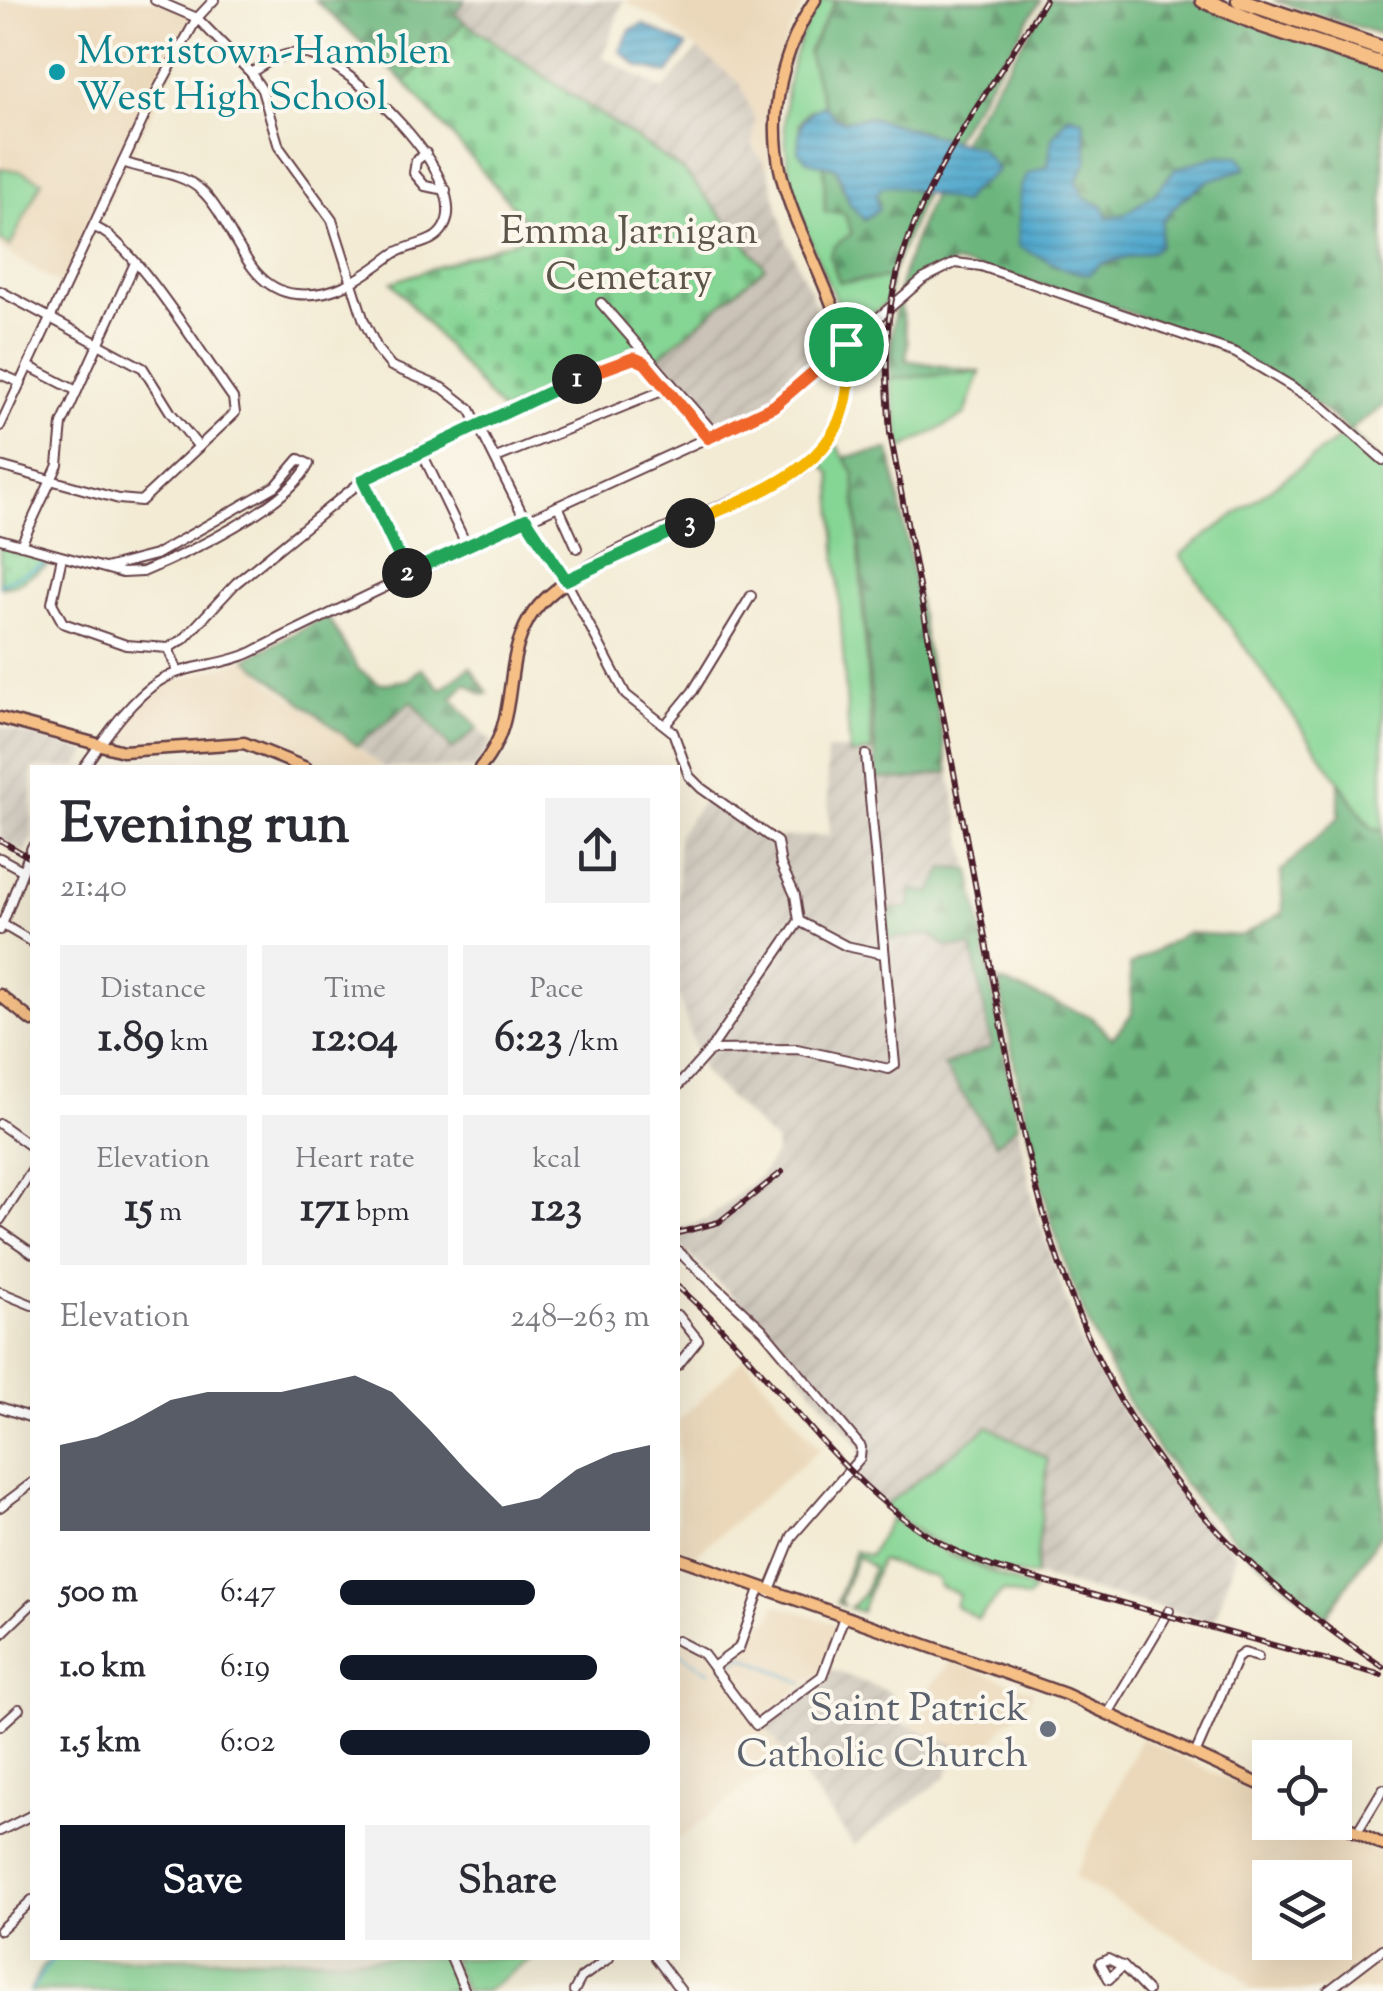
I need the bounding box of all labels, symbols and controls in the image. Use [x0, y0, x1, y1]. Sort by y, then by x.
place label: Morristown-Hamblen West High School [77, 25, 451, 128]
marker: Morristown-Hamblen West High School [46, 61, 68, 83]
park label: Emma Jarnigan Cemetary [500, 205, 758, 308]
pin [804, 302, 889, 387]
icon: arrive [819, 317, 874, 372]
pin: 1 [552, 354, 602, 404]
text: 1 [572, 359, 582, 399]
pin: 3 [665, 498, 715, 548]
text: 3 [684, 503, 696, 543]
pin: 2 [382, 548, 432, 598]
text: 2 [400, 553, 414, 593]
text: Evening run [60, 788, 349, 867]
button: share [545, 798, 650, 903]
text: 21:40 [60, 865, 127, 911]
text: Distance [101, 970, 206, 1010]
text: Time [324, 970, 386, 1010]
text: Pace [530, 970, 583, 1010]
text: 1.89 [98, 1010, 164, 1070]
text: 12:04 [312, 1010, 398, 1070]
text: 6:23 [494, 1010, 562, 1070]
text: km [164, 1023, 209, 1063]
text: /km [562, 1023, 619, 1063]
text: Elevation [97, 1140, 210, 1180]
text: Heart rate [295, 1140, 415, 1180]
text: kcal [533, 1140, 581, 1180]
text: 15 [124, 1180, 153, 1240]
text: 171 [300, 1180, 350, 1240]
text: 123 [531, 1180, 582, 1240]
text: m [153, 1193, 182, 1233]
text: bpm [350, 1193, 410, 1233]
text: Elevation [60, 1295, 190, 1341]
text: 248–263 m [510, 1295, 650, 1341]
text: 500 m [60, 1570, 138, 1616]
text: 6:47 [220, 1570, 276, 1616]
text: 1.0 km [60, 1645, 146, 1691]
text: 6:19 [220, 1645, 270, 1691]
place label: Saint Patrick Catholic Church [736, 1682, 1028, 1785]
marker: Saint Patrick Catholic Church [1037, 1718, 1059, 1740]
text: 1.5 km [60, 1720, 141, 1766]
text: 6:02 [220, 1720, 275, 1766]
map controls [1252, 1740, 1352, 1960]
button: locate [1252, 1740, 1352, 1840]
button: Save [60, 1825, 345, 1940]
button: Share [365, 1825, 650, 1940]
button: layers [1252, 1860, 1352, 1960]

